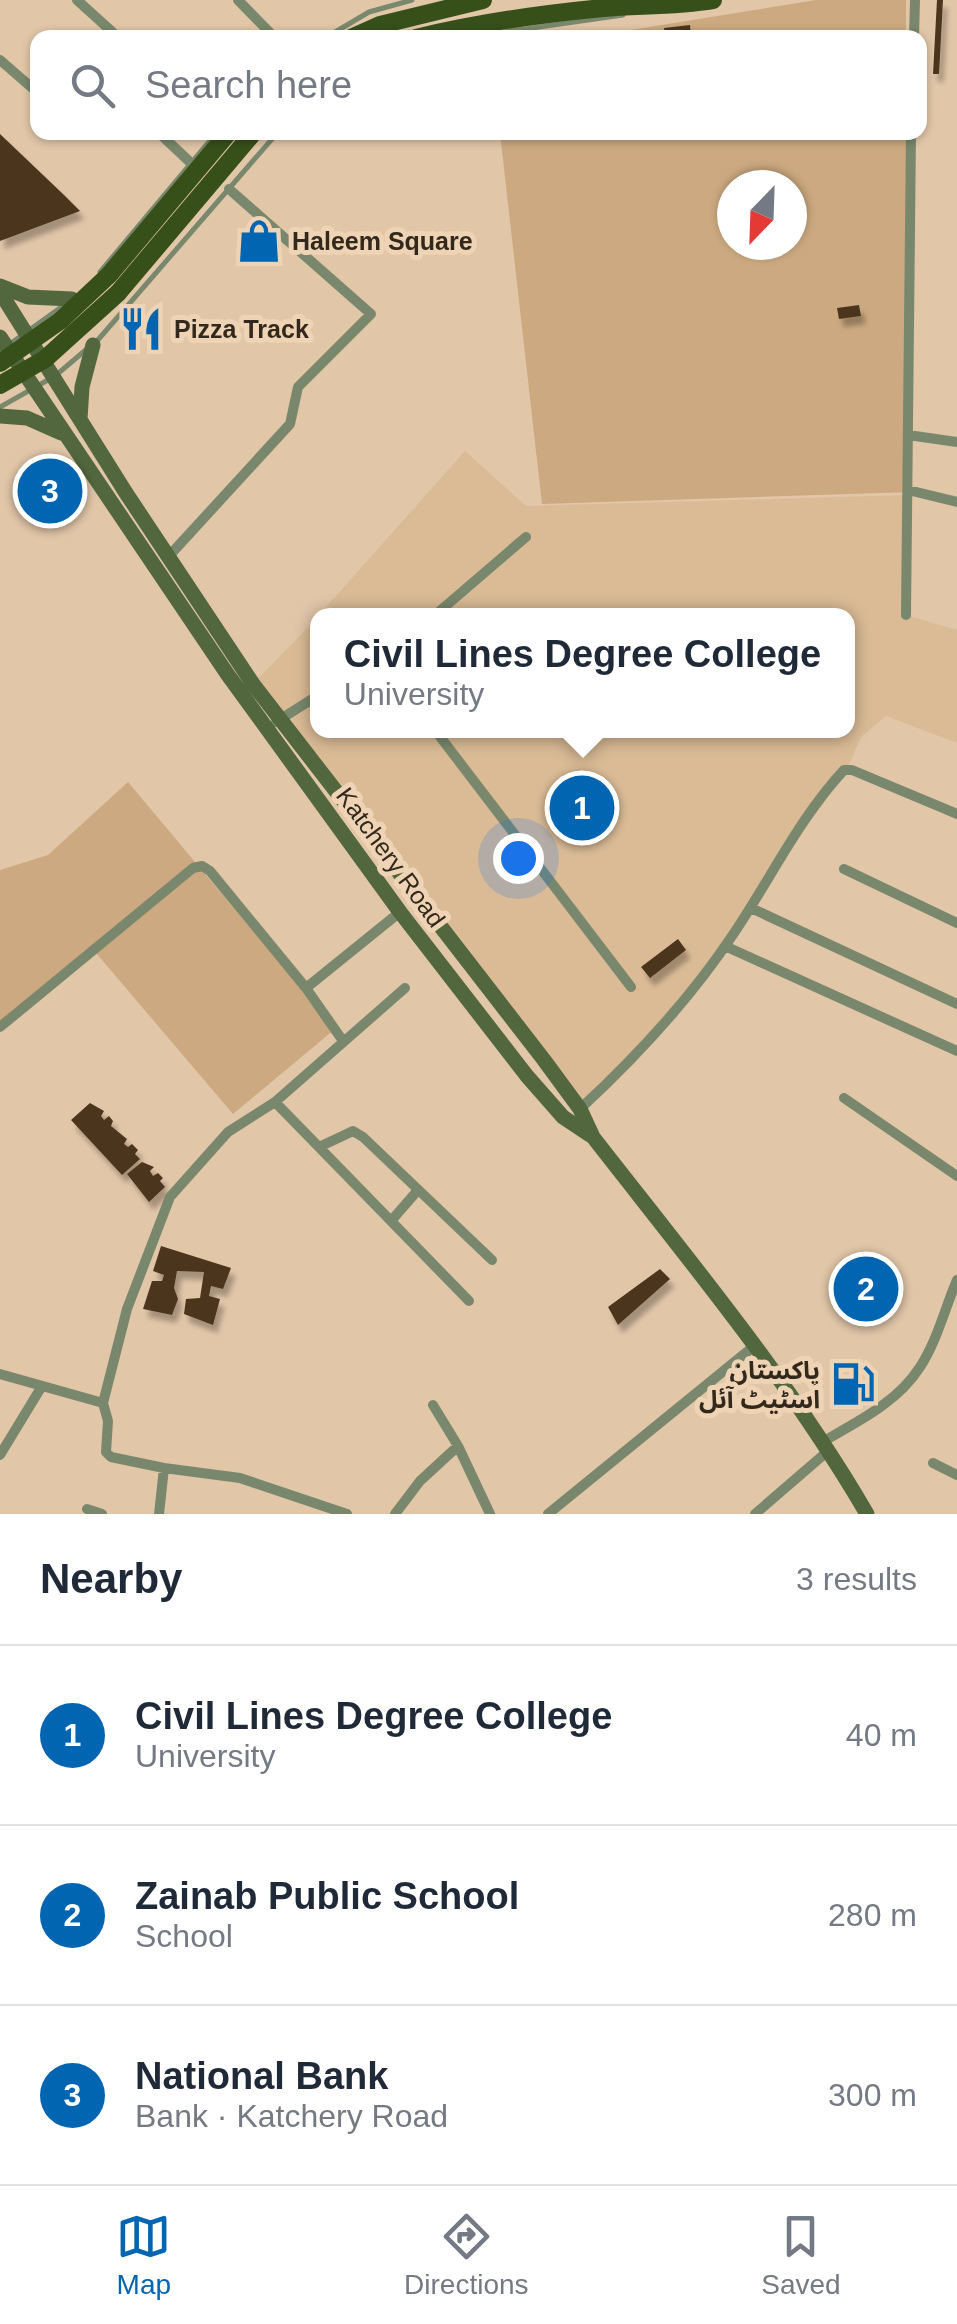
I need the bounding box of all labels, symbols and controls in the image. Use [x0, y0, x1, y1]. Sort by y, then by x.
search box [30, 30, 927, 140]
icon: search [65, 58, 120, 113]
text: Search here [145, 64, 352, 106]
north arrow [717, 170, 807, 260]
shop icon: Haleem Square [235, 217, 283, 265]
place label: Haleem Square [292, 227, 473, 255]
restaurant icon: Pizza Track [117, 305, 165, 353]
place label: Pizza Track [174, 315, 309, 343]
pin: 3 [18, 454, 82, 528]
popup [310, 608, 855, 738]
text: Civil Lines Degree College [344, 633, 821, 675]
text: University [344, 676, 484, 712]
pin: 1 [550, 770, 614, 846]
street label: Katchery Road [331, 782, 451, 932]
your location [493, 833, 544, 884]
pin: 2 [834, 1252, 898, 1326]
place label: پاکستان اسٹیٹ آئل [699, 1356, 820, 1414]
fuel station icon: پاکستان اسٹیٹ آئل [829, 1360, 877, 1408]
text: Nearby [40, 1555, 182, 1602]
text: 3 results [796, 1561, 917, 1597]
text: Civil Lines Degree College [135, 1695, 612, 1737]
text: 1 [64, 1717, 81, 1753]
text: 40 m [846, 1717, 917, 1753]
text: University [135, 1738, 275, 1774]
text: Zainab Public School [135, 1875, 519, 1917]
text: 2 [64, 1897, 81, 1933]
text: 280 m [828, 1897, 917, 1933]
text: School [135, 1918, 233, 1954]
text: National Bank [135, 2055, 388, 2097]
text: 3 [64, 2077, 81, 2113]
text: 300 m [828, 2077, 917, 2113]
text: Bank · Katchery Road [135, 2098, 448, 2134]
tab: Map [116, 2209, 171, 2301]
tab: Directions [404, 2209, 529, 2301]
tab: Saved [761, 2209, 841, 2301]

